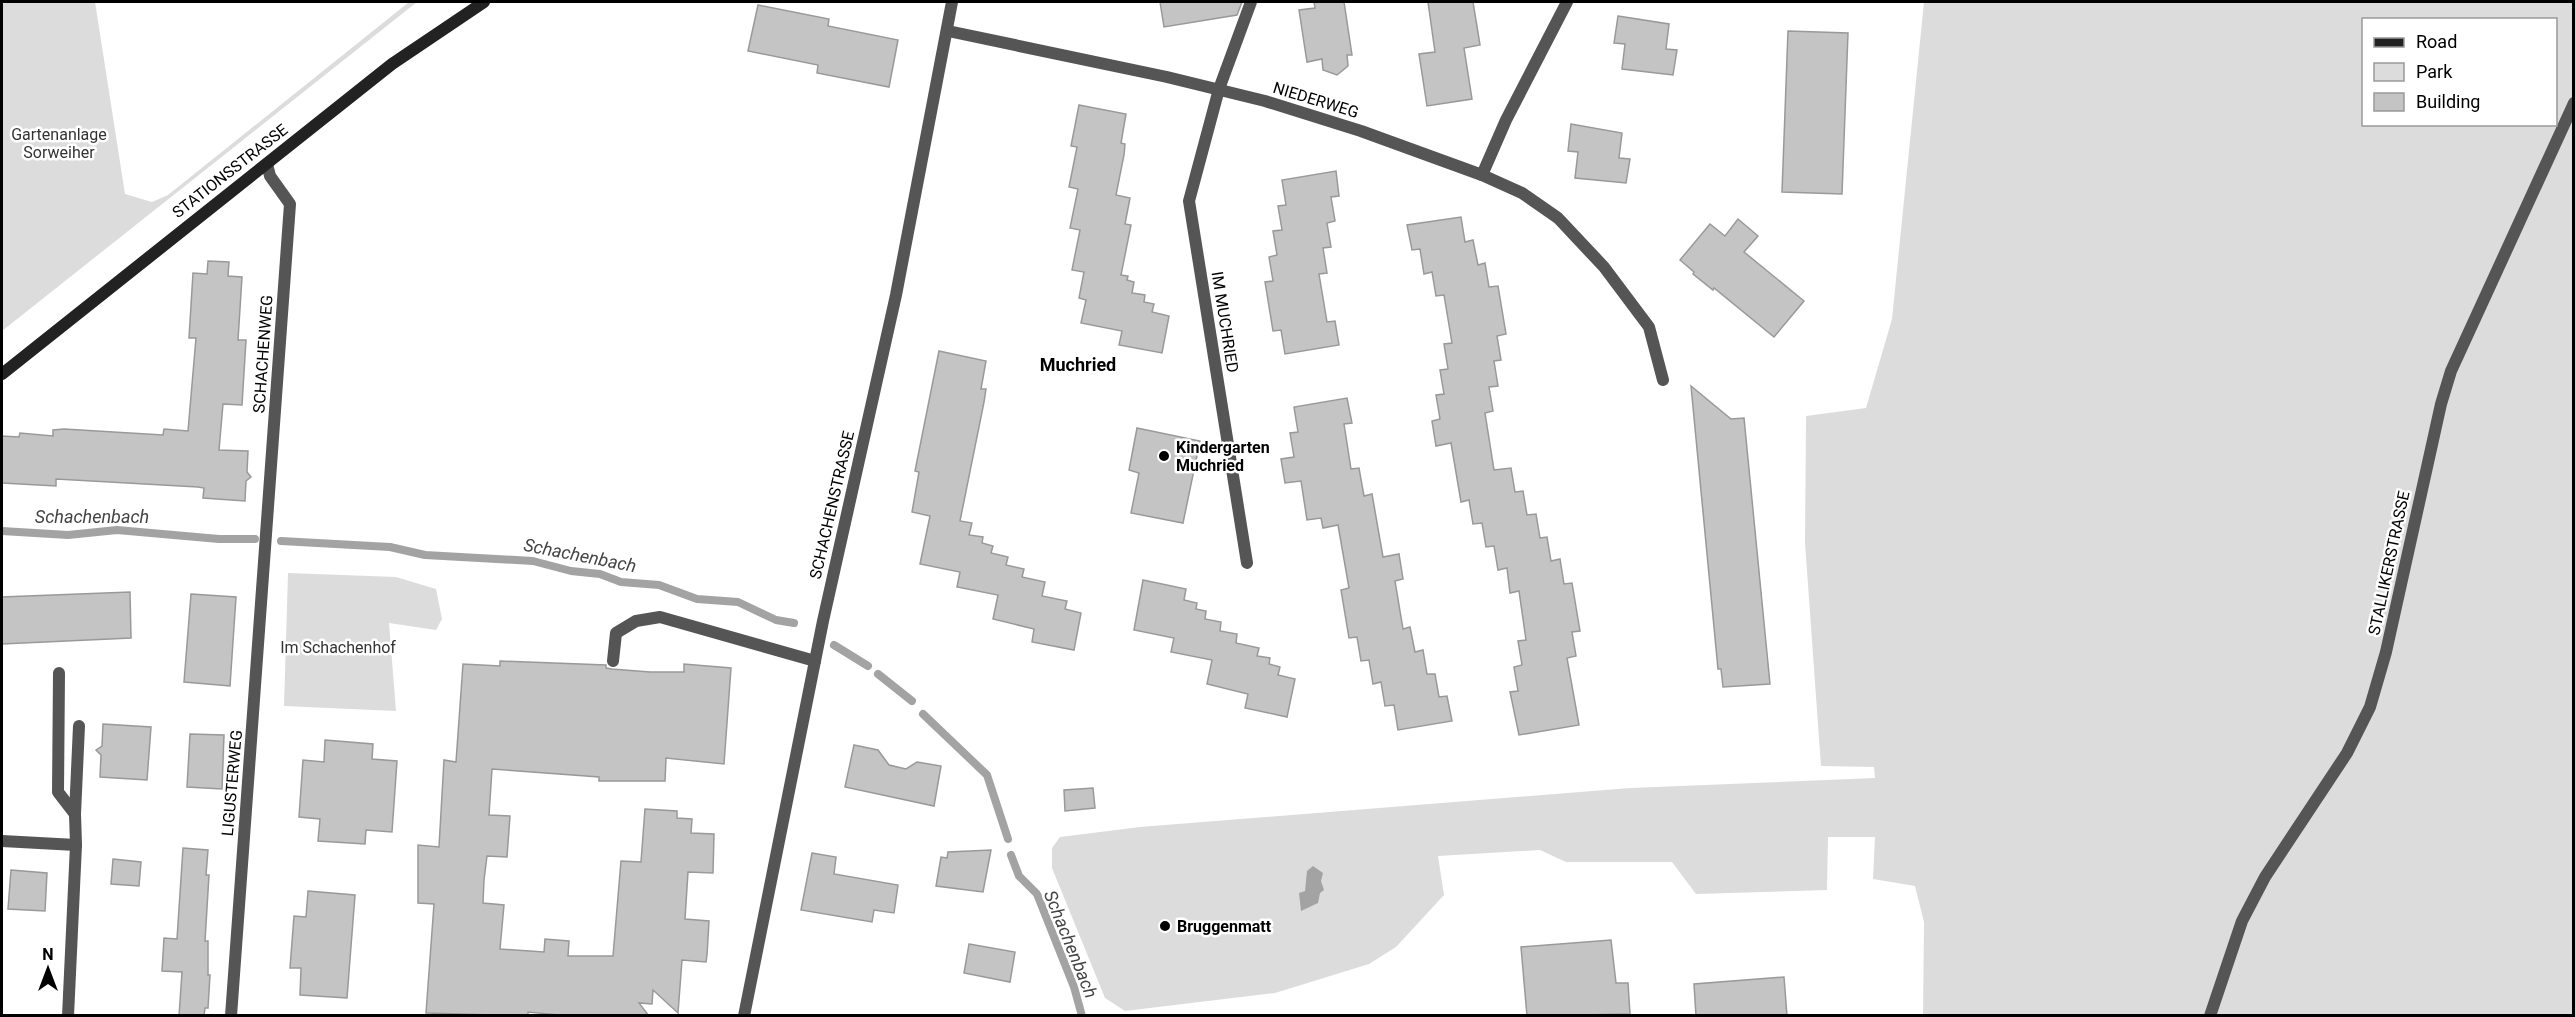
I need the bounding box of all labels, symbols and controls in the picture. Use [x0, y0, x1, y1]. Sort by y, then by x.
legend [2362, 18, 2557, 126]
text: Road [2416, 31, 2457, 52]
text: Park [2416, 61, 2453, 82]
street label: NIEDERWEG [1271, 78, 1361, 122]
text: Building [2416, 91, 2480, 112]
street label: STATIONSSTRASSE [169, 120, 291, 222]
park label: Gartenanlage Sorweiher [11, 125, 107, 162]
street label: IM MUCHRIED [1208, 270, 1242, 374]
street label: SCHACHENWEG [249, 294, 277, 414]
district label: Muchried [1040, 354, 1116, 375]
street label: SCHACHENSTRASSE [806, 429, 858, 581]
place label: Kindergarten Muchried [1176, 438, 1270, 475]
marker: Kindergarten Muchried [1157, 449, 1171, 463]
street label: STALLIKERSTRASSE [2364, 489, 2414, 637]
water label: Schachenbach [35, 506, 149, 527]
water label: Schachenbach [522, 534, 638, 576]
park label: Im Schachenhof [280, 638, 396, 657]
street label: LIGUSTERWEG [218, 729, 246, 837]
water label: Schachenbach [1040, 887, 1102, 1001]
place label: Bruggenmatt [1177, 917, 1272, 936]
marker: Bruggenmatt [1158, 919, 1172, 933]
north arrow [18, 939, 78, 999]
text: N [42, 945, 54, 964]

